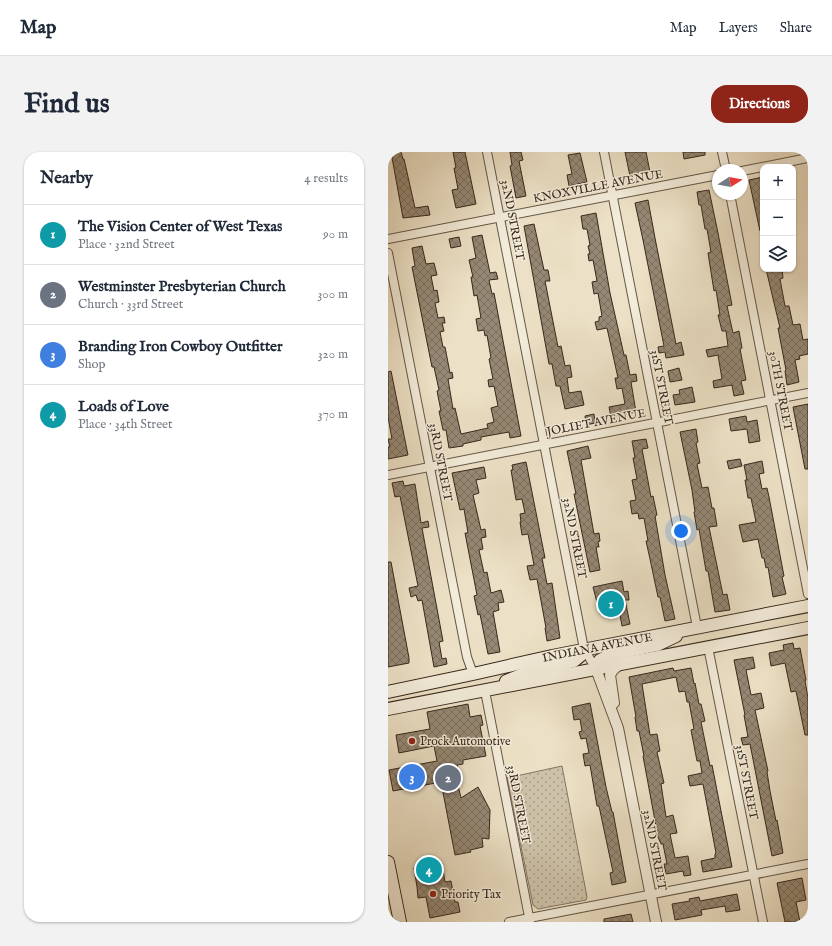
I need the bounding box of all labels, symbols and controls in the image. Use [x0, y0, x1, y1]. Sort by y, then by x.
text: Map [20, 16, 56, 40]
text: Map [670, 19, 697, 37]
text: Layers [719, 19, 758, 37]
text: Share [780, 19, 812, 37]
button: Directions [711, 85, 808, 123]
text: Find us [24, 87, 110, 122]
north arrow [712, 164, 748, 200]
map controls [760, 164, 796, 272]
button: + [760, 164, 796, 200]
street label: KNOXVILLE AVENUE [532, 167, 664, 206]
text: Nearby [40, 168, 93, 189]
text: 4 results [304, 170, 348, 187]
street label: 32ND STREET [497, 178, 528, 262]
button: − [760, 200, 796, 236]
text: The Vision Center of West Texas [78, 217, 282, 236]
text: 1 [51, 226, 55, 243]
text: 90 m [323, 226, 348, 243]
text: Place · 32nd Street [78, 236, 175, 253]
button: layers [760, 236, 796, 272]
text: Westminster Presbyterian Church [78, 277, 286, 296]
text: 2 [50, 286, 56, 303]
text: 300 m [317, 286, 348, 303]
text: Church · 33rd Street [78, 296, 183, 313]
text: Branding Iron Cowboy Outfitter [78, 337, 283, 356]
text: 3 [51, 346, 55, 363]
text: 320 m [318, 346, 348, 363]
street label: 31ST STREET [647, 348, 676, 426]
street label: 30TH STREET [765, 350, 796, 433]
text: Shop [78, 356, 106, 373]
text: Loads of Love [78, 397, 169, 416]
text: 4 [50, 406, 56, 423]
text: 370 m [318, 406, 348, 423]
street label: JOLIET AVENUE [543, 406, 647, 441]
text: Place · 34th Street [78, 416, 173, 433]
street label: 33RD STREET [426, 422, 456, 503]
street label: 32ND STREET [559, 496, 590, 580]
your location [671, 521, 691, 541]
pin: 1 [598, 589, 624, 619]
street label: INDIANA AVENUE [541, 630, 654, 666]
place label: Prock Automotive [420, 734, 511, 749]
marker: Prock Automotive [407, 736, 417, 746]
street label: 31ST STREET [732, 743, 761, 821]
pin: 3 [399, 762, 425, 792]
pin: 2 [435, 763, 461, 793]
street label: 33RD STREET [504, 764, 534, 845]
street label: 32ND STREET [639, 808, 670, 892]
pin: 4 [416, 855, 442, 885]
place label: Priority Tax [441, 887, 501, 902]
marker: Priority Tax [428, 889, 438, 899]

